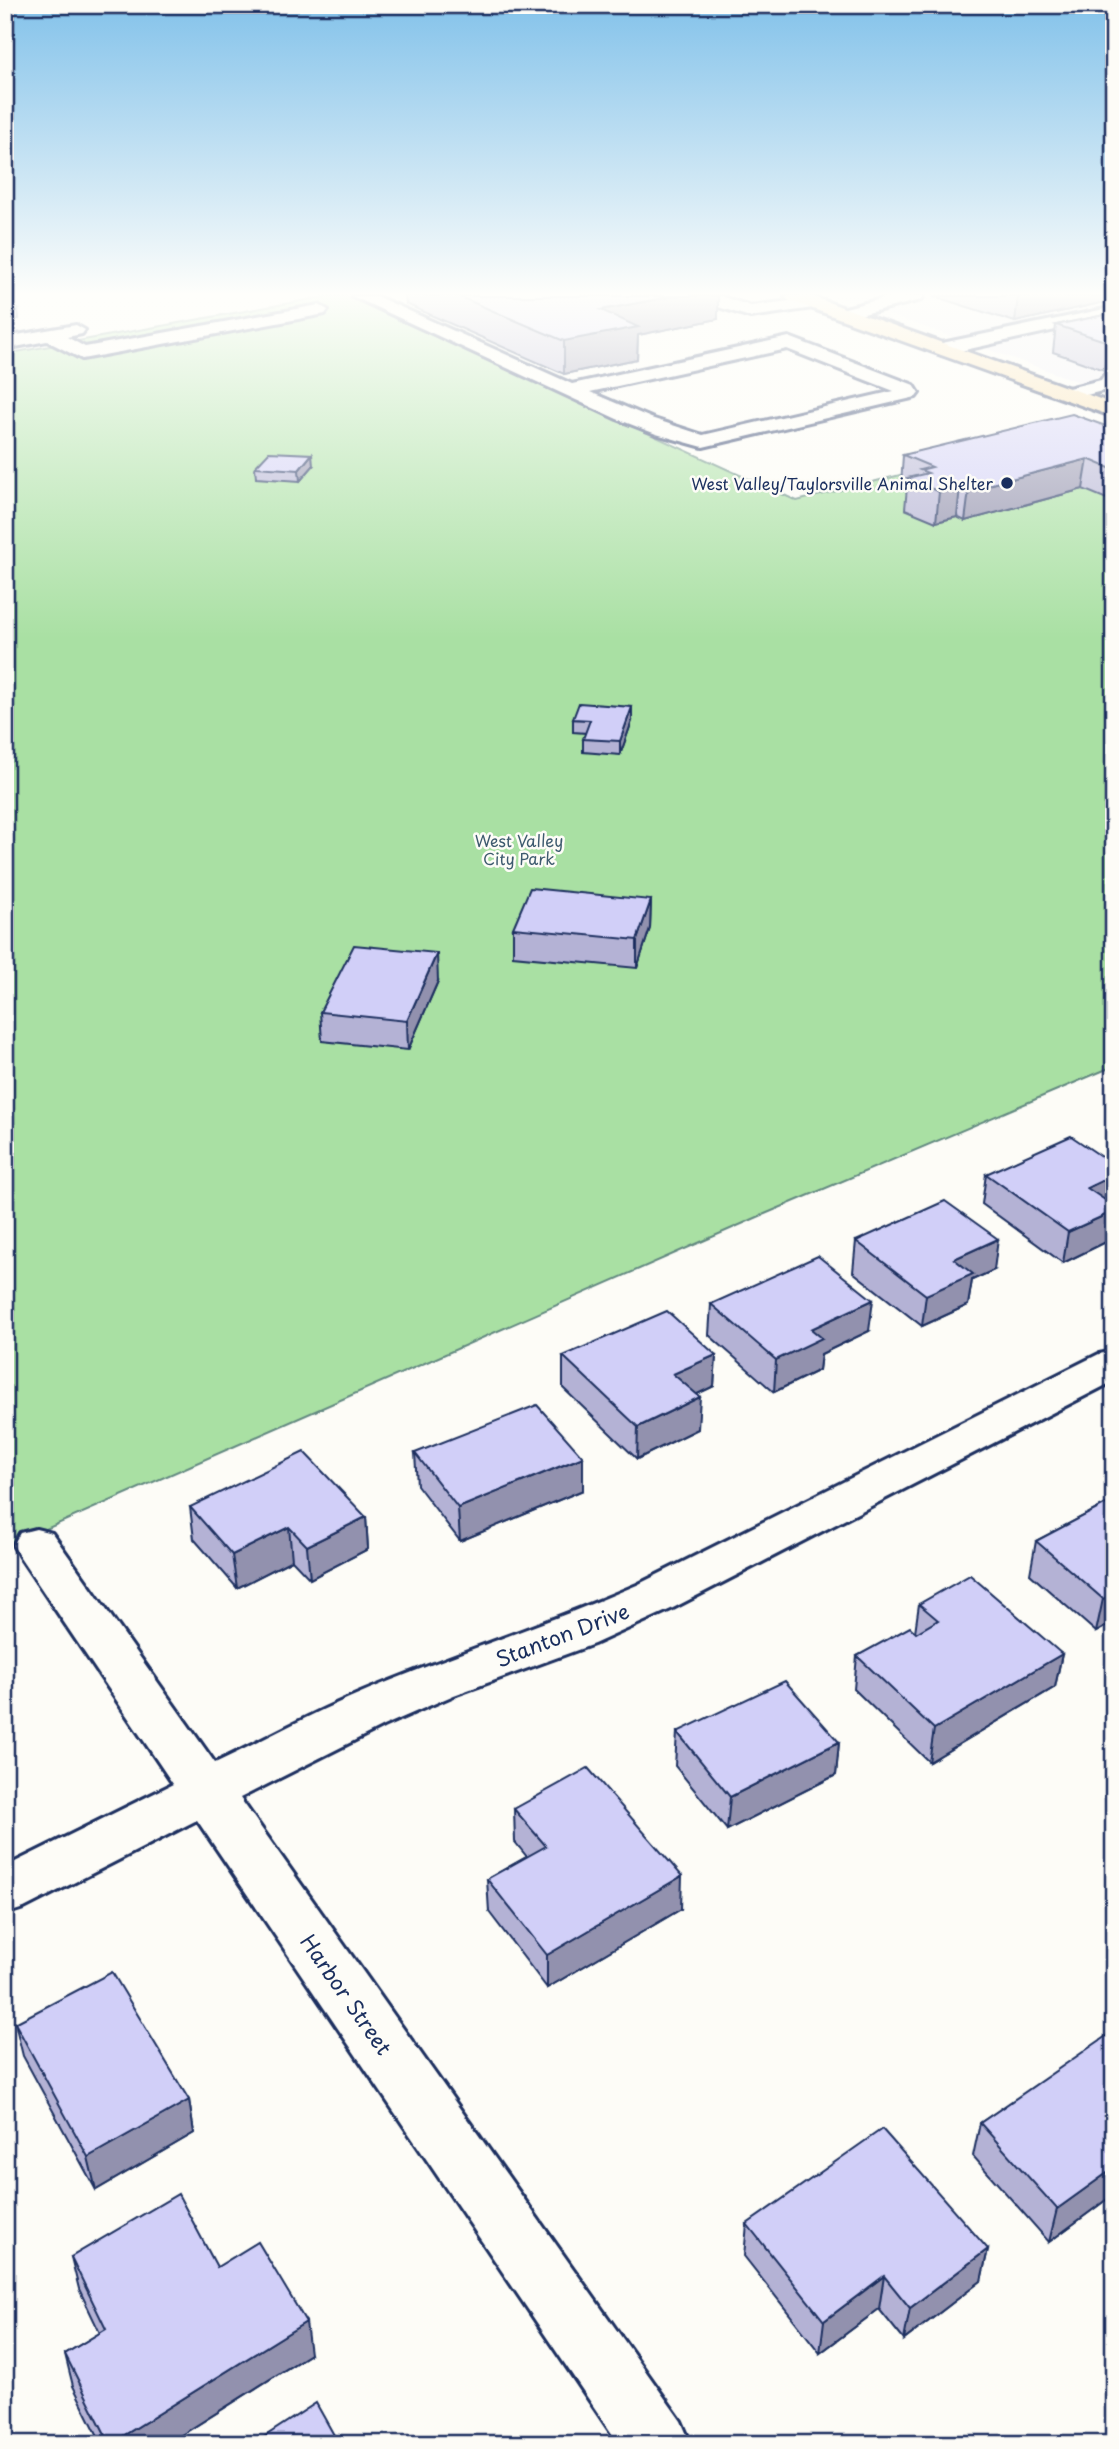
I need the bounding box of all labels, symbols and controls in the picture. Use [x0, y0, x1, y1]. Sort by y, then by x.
place label: West Valley/Taylorsville Animal Shelter [691, 471, 994, 495]
marker: West Valley/Taylorsville Animal Shelter [999, 475, 1015, 491]
park label: West Valley City Park [475, 828, 563, 870]
street label: Stanton Drive [490, 1594, 634, 1674]
street label: Harbor Street [293, 1927, 401, 2061]

